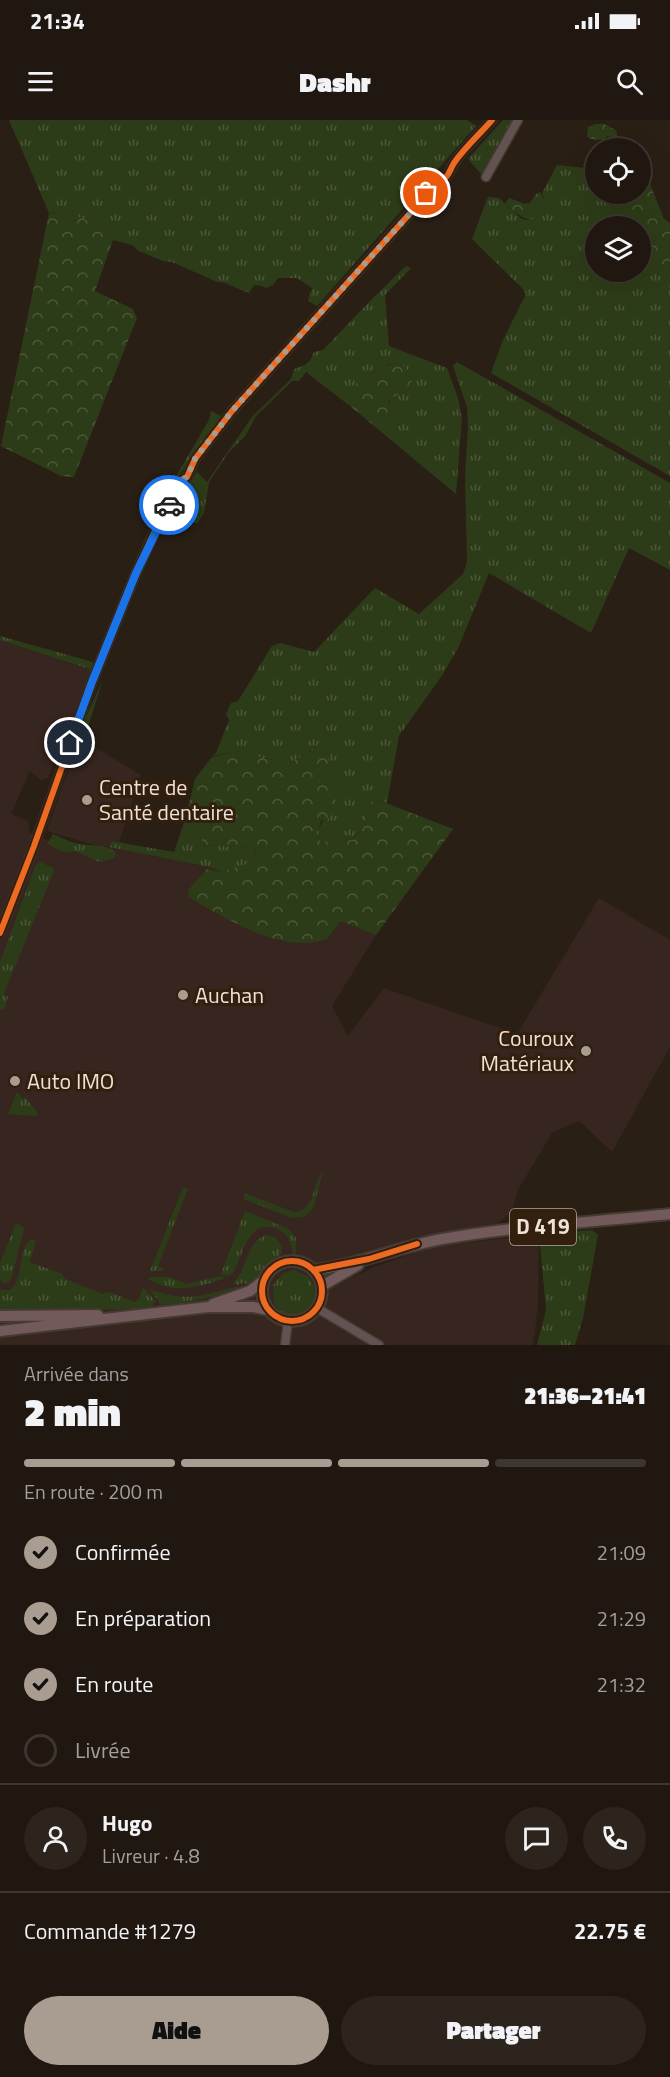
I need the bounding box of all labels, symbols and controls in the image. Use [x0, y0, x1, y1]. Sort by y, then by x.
text: 21:34 [30, 4, 85, 38]
text: Dashr [299, 61, 371, 102]
icon: menu [24, 65, 57, 98]
icon: search [613, 65, 646, 98]
map controls [585, 138, 651, 282]
button: locate [585, 138, 651, 204]
pin [400, 167, 451, 218]
icon: bag [409, 176, 442, 209]
button: layers [585, 216, 651, 282]
courier [139, 475, 199, 535]
icon: car [153, 489, 186, 522]
pin [44, 717, 95, 768]
icon: home [53, 726, 86, 759]
place label: Centre de Santé dentaire [99, 770, 234, 829]
marker: Centre de Santé dentaire [80, 793, 94, 807]
place label: Auchan [195, 978, 264, 1012]
marker: Auchan [176, 988, 190, 1002]
place label: Couroux Matériaux [481, 1021, 574, 1080]
marker: Couroux Matériaux [579, 1044, 593, 1058]
place label: Auto IMO [27, 1064, 114, 1098]
marker: Auto IMO [8, 1074, 22, 1088]
road number: D 419 [510, 1209, 576, 1245]
text: Arrivée dans [24, 1358, 129, 1389]
text: 21:36–21:41 [524, 1379, 646, 1413]
text: 2 min [24, 1382, 121, 1441]
text: En route · 200 m [24, 1476, 163, 1507]
text: Confirmée [75, 1535, 171, 1569]
icon: check [24, 1536, 57, 1569]
text: 21:09 [597, 1537, 646, 1568]
text: En préparation [75, 1601, 211, 1635]
icon: check [24, 1602, 57, 1635]
text: 21:29 [597, 1603, 646, 1634]
text: En route [75, 1667, 153, 1701]
icon: check [24, 1668, 57, 1701]
text: 21:32 [597, 1669, 646, 1700]
text: Livrée [75, 1733, 131, 1767]
text: Hugo [102, 1806, 153, 1840]
button: person [24, 1807, 87, 1870]
button: chat [505, 1807, 568, 1870]
button: phone [583, 1807, 646, 1870]
text: Livreur · 4.8 [102, 1840, 200, 1871]
text: Commande #1279 [24, 1914, 196, 1948]
text: 22.75 € [574, 1914, 646, 1948]
button: Aide [24, 1996, 329, 2065]
button: Partager [341, 1996, 646, 2065]

